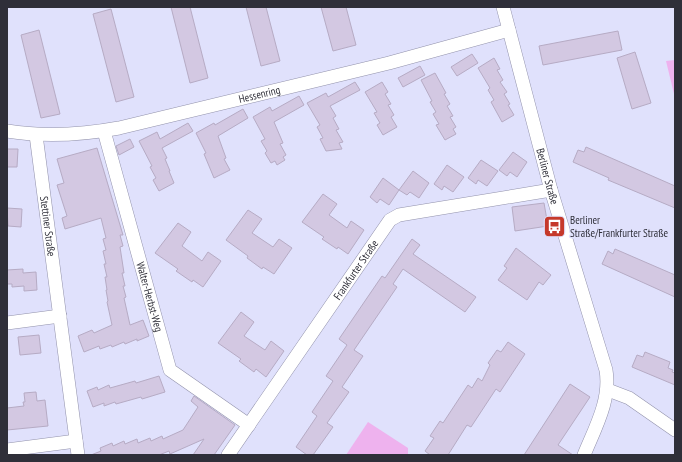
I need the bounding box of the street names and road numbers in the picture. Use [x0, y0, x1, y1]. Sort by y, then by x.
street label: Hessenring [237, 82, 282, 106]
street label: Berliner Straße [533, 147, 562, 206]
street label: Stettiner Straße [37, 195, 59, 258]
street label: Frankfurter Straße [330, 237, 382, 303]
street label: Walter-Herbst-Weg [133, 260, 166, 334]

